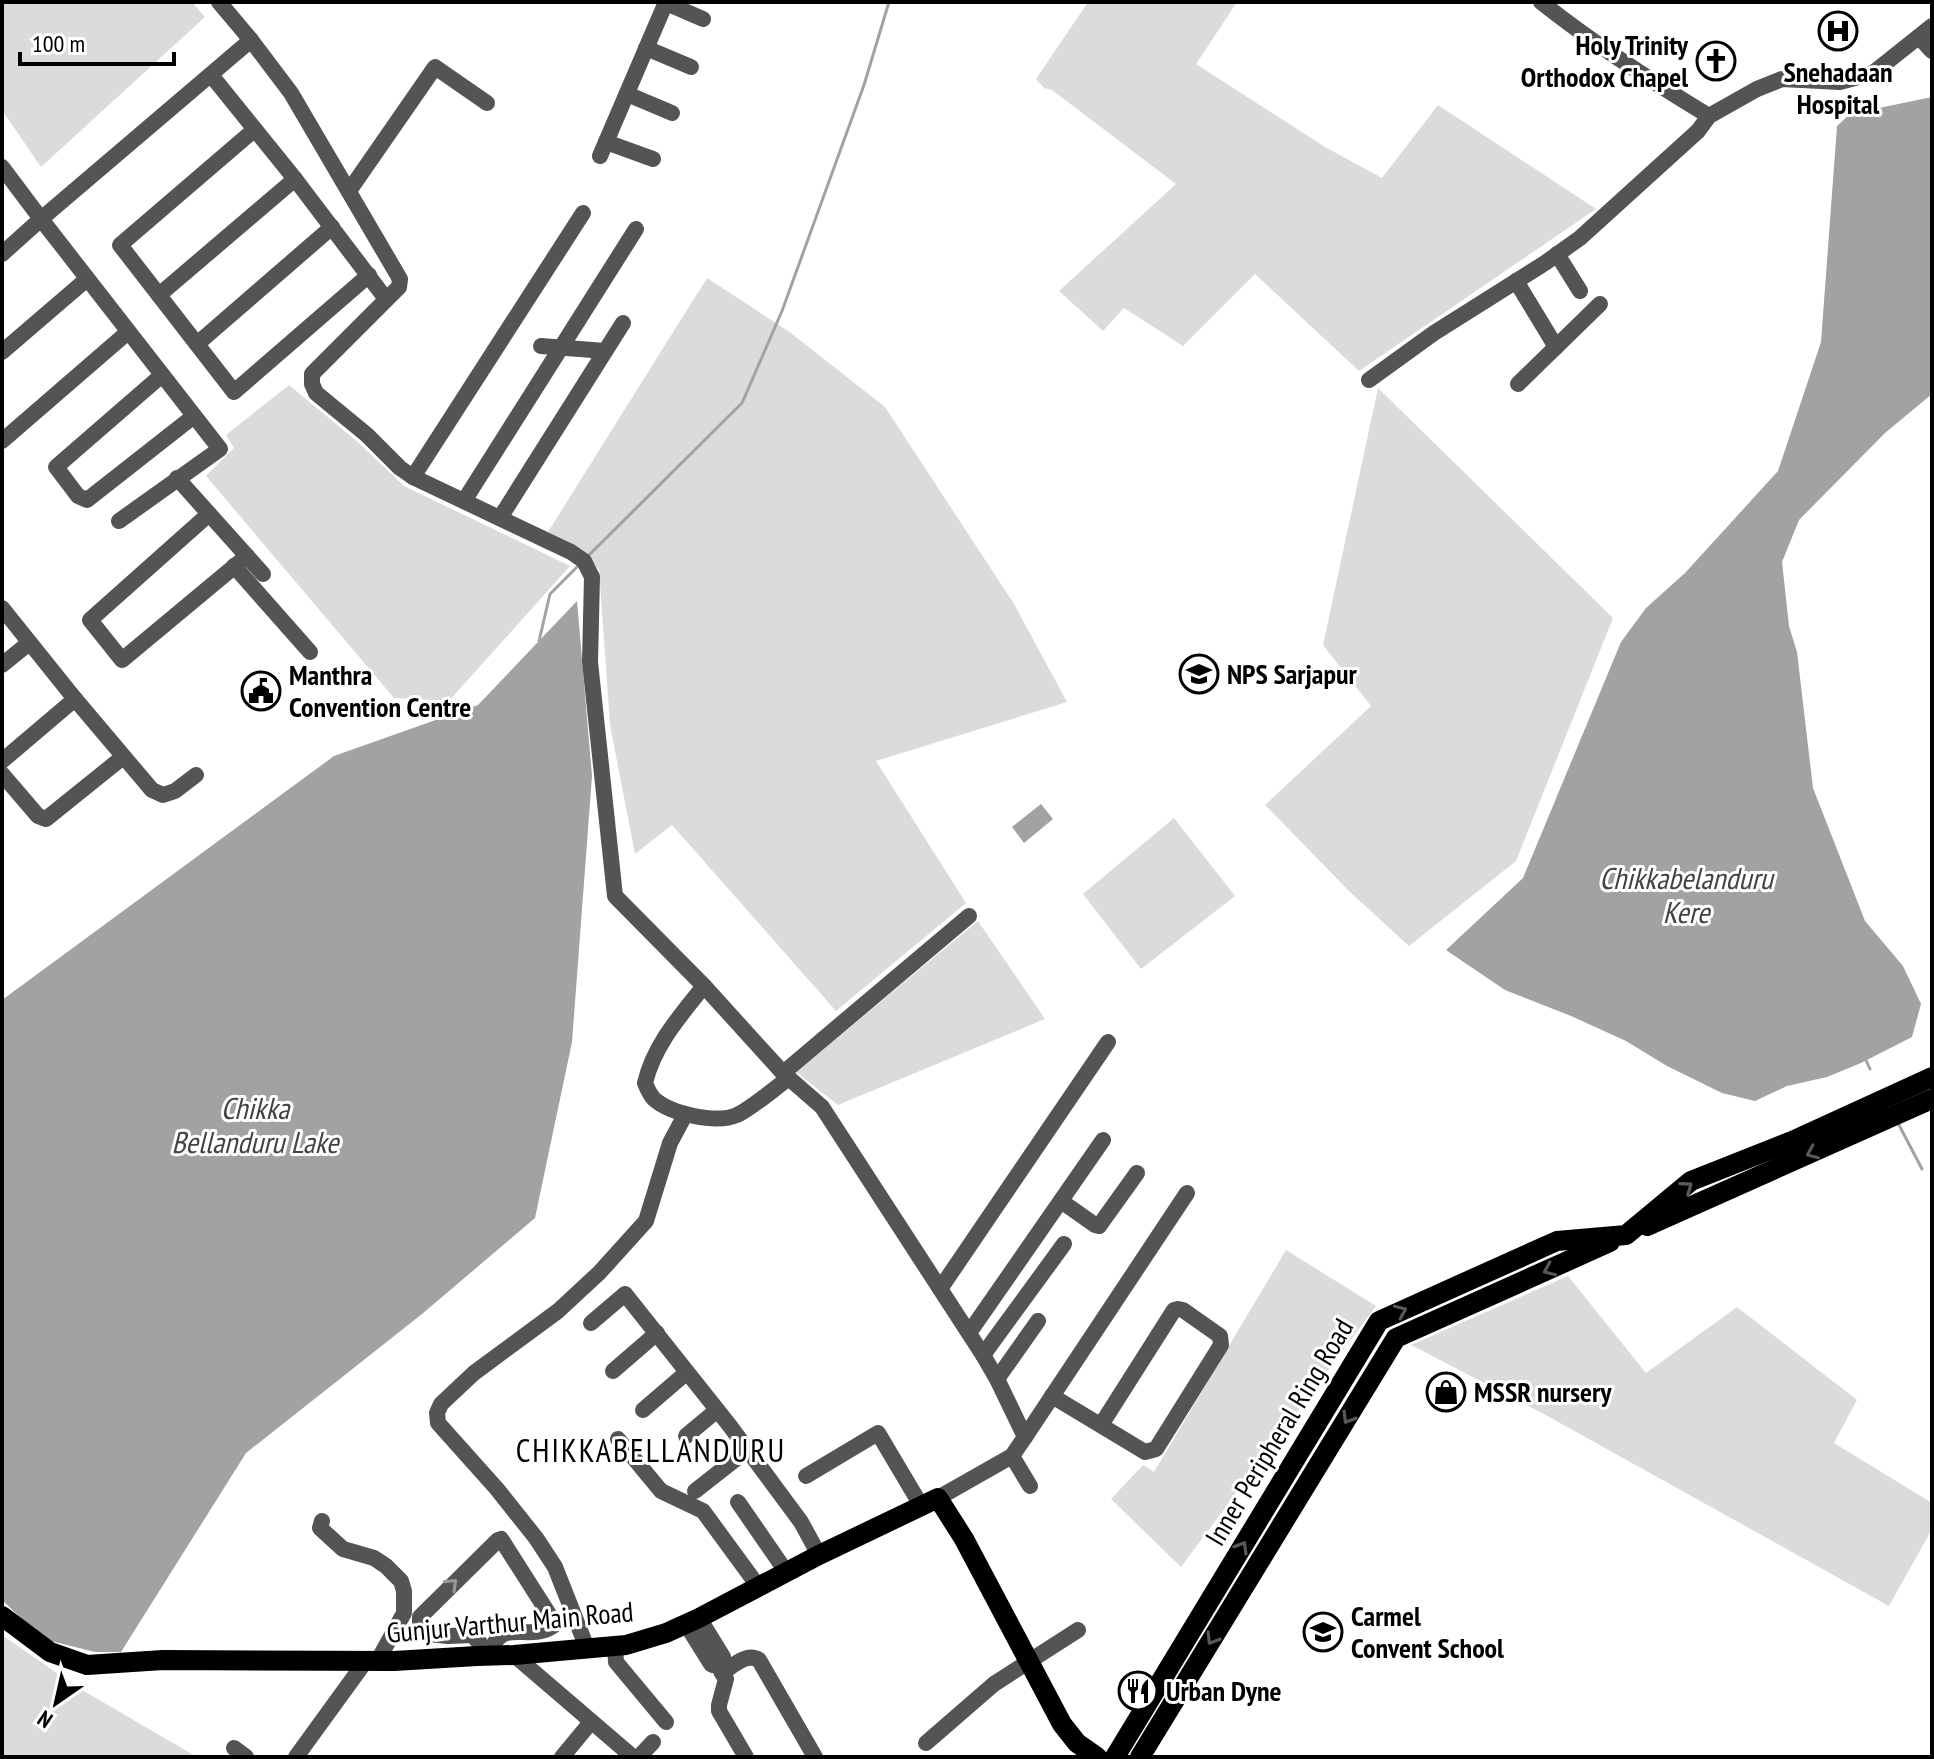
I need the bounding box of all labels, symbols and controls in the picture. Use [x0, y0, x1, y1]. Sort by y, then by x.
hospital icon: Snehadaan Hospital [1817, 10, 1859, 52]
scale bar [20, 16, 174, 66]
place label: Holy Trinity Orthodox Chapel [1521, 26, 1689, 95]
text: 100 m [32, 28, 85, 59]
church icon: Holy Trinity Orthodox Chapel [1695, 40, 1737, 82]
place label: Snehadaan Hospital [1783, 53, 1893, 122]
school or university icon: NPS Sarjapur [1178, 653, 1220, 695]
place label: NPS Sarjapur [1227, 655, 1357, 692]
place label: Manthra Convention Centre [289, 656, 471, 725]
public building icon: Manthra Convention Centre [240, 670, 282, 712]
water label: Chikkabelanduru Kere [1599, 858, 1775, 931]
water label: Chikka Bellanduru Lake [171, 1088, 340, 1161]
one-way arrow [1806, 1144, 1820, 1160]
one-way arrow [1678, 1182, 1692, 1197]
one-way arrow [1542, 1260, 1557, 1276]
one-way arrow [1393, 1305, 1407, 1321]
street label: Inner Peripheral Ring Road [1196, 1311, 1361, 1552]
shop icon: MSSR nursery [1425, 1371, 1467, 1413]
place label: MSSR nursery [1474, 1373, 1612, 1410]
one-way arrow [1342, 1409, 1357, 1423]
district label: CHIKKABELLANDURU [516, 1429, 786, 1471]
one-way arrow [1232, 1541, 1248, 1556]
one-way arrow [443, 1579, 457, 1594]
street label: Gunjur Varthur Main Road [385, 1592, 635, 1651]
place label: Carmel Convent School [1351, 1597, 1504, 1666]
school or university icon: Carmel Convent School [1302, 1611, 1344, 1653]
one-way arrow [1206, 1630, 1222, 1645]
north arrow [16, 1663, 96, 1743]
restaurant icon: Urban Dyne [1117, 1670, 1159, 1712]
place label: Urban Dyne [1166, 1672, 1282, 1709]
text: N [32, 1705, 58, 1735]

